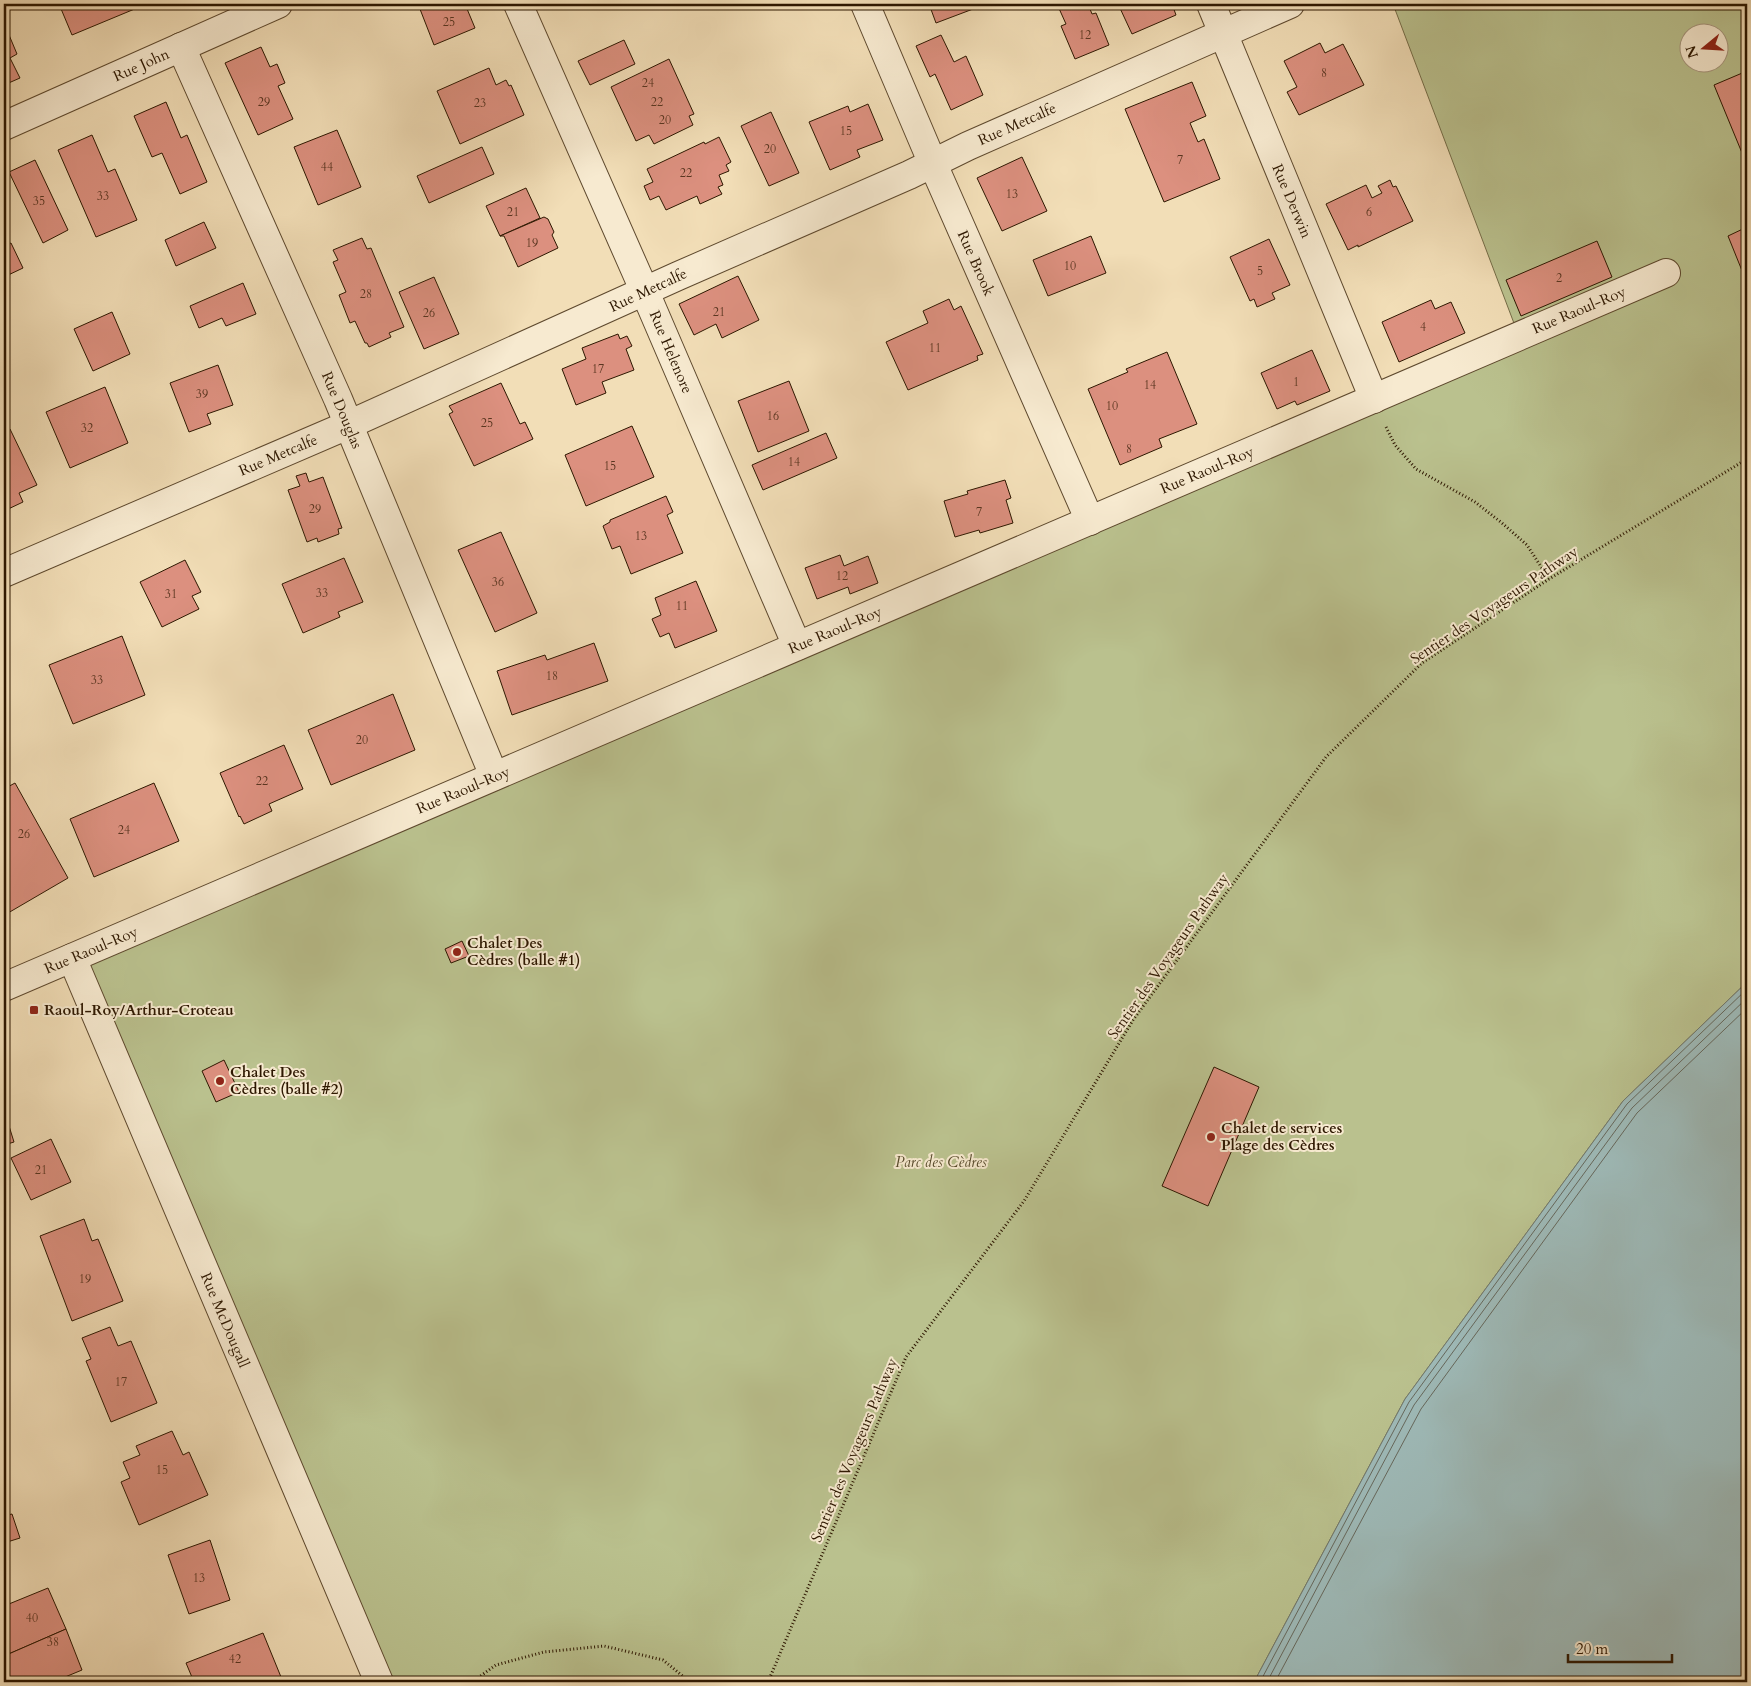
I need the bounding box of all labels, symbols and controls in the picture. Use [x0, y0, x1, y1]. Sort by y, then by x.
house number: 25 [443, 14, 455, 30]
north arrow [1678, 22, 1728, 72]
house number: 12 [1079, 27, 1091, 43]
text: N [1681, 43, 1703, 61]
street label: Rue John [110, 44, 173, 86]
house number: 8 [1321, 65, 1327, 81]
house number: 24 [642, 75, 654, 91]
house number: 29 [258, 94, 270, 110]
house number: 22 [651, 94, 663, 110]
house number: 23 [474, 95, 486, 111]
street label: Rue Metcalfe [975, 98, 1059, 150]
house number: 20 [659, 112, 671, 128]
house number: 15 [840, 123, 852, 139]
house number: 20 [764, 141, 776, 157]
house number: 7 [1177, 152, 1183, 168]
house number: 44 [321, 159, 333, 175]
street label: Rue Derwin [1267, 161, 1317, 242]
house number: 22 [680, 165, 692, 181]
house number: 13 [1006, 186, 1018, 202]
house number: 33 [97, 188, 109, 204]
house number: 35 [33, 193, 45, 209]
house number: 21 [507, 204, 519, 220]
house number: 6 [1366, 204, 1372, 220]
street label: Rue Brook [953, 227, 999, 299]
house number: 19 [526, 235, 538, 251]
house number: 10 [1064, 258, 1076, 274]
street label: Rue Metcalfe [606, 263, 690, 317]
house number: 5 [1257, 263, 1263, 279]
house number: 2 [1556, 270, 1562, 286]
street label: Rue Raoul-Roy [1529, 281, 1629, 339]
house number: 28 [360, 286, 372, 302]
house number: 21 [713, 304, 725, 320]
house number: 26 [423, 305, 435, 321]
street label: Rue Helenore [645, 307, 698, 397]
house number: 4 [1420, 319, 1426, 335]
house number: 11 [929, 340, 941, 356]
house number: 17 [592, 361, 604, 377]
street label: Rue Douglas [317, 368, 367, 452]
house number: 1 [1293, 374, 1299, 390]
house number: 14 [1144, 377, 1156, 393]
house number: 39 [196, 386, 208, 402]
house number: 10 [1106, 398, 1118, 414]
house number: 16 [767, 408, 779, 424]
house number: 25 [481, 415, 493, 431]
house number: 32 [81, 420, 93, 436]
street label: Rue Metcalfe [236, 429, 321, 481]
house number: 8 [1126, 441, 1132, 457]
street label: Rue Raoul-Roy [1157, 441, 1257, 499]
house number: 14 [788, 454, 800, 470]
house number: 15 [604, 458, 616, 474]
house number: 29 [309, 501, 321, 517]
house number: 7 [976, 504, 982, 520]
house number: 13 [635, 528, 647, 544]
street label: Sentier des Voyageurs Pathway [1406, 541, 1582, 669]
house number: 12 [836, 568, 848, 584]
house number: 36 [492, 574, 504, 590]
house number: 33 [316, 585, 328, 601]
house number: 31 [165, 586, 177, 602]
house number: 11 [676, 598, 688, 614]
street label: Rue Raoul-Roy [785, 601, 885, 659]
house number: 18 [546, 668, 558, 684]
house number: 33 [91, 672, 103, 688]
house number: 20 [356, 732, 368, 748]
street label: Rue Raoul-Roy [413, 761, 513, 819]
house number: 22 [256, 773, 268, 789]
house number: 24 [118, 822, 130, 838]
house number: 26 [18, 826, 30, 842]
street label: Sentier des Voyageurs Pathway [1103, 869, 1233, 1043]
street label: Rue Raoul-Roy [41, 921, 141, 979]
place label: Chalet Des Cèdres (balle #1) [467, 933, 580, 970]
marker: Chalet Des Cèdres (balle #1) [451, 946, 463, 958]
place label: Raoul-Roy/Arthur-Croteau [44, 1000, 234, 1020]
marker: Raoul-Roy/Arthur-Croteau [28, 1004, 40, 1016]
place label: Chalet Des Cèdres (balle #2) [230, 1062, 343, 1099]
marker: Chalet Des Cèdres (balle #2) [214, 1075, 226, 1087]
place label: Chalet de services Plage des Cèdres [1221, 1118, 1342, 1155]
marker: Chalet de services Plage des Cèdres [1205, 1131, 1217, 1143]
park label: Parc des Cèdres [895, 1152, 987, 1172]
house number: 21 [35, 1162, 47, 1178]
street label: Rue McDougall [196, 1269, 254, 1371]
house number: 19 [79, 1271, 91, 1287]
street label: Sentier des Voyageurs Pathway [806, 1355, 902, 1545]
house number: 17 [115, 1374, 127, 1390]
house number: 15 [156, 1462, 168, 1478]
house number: 13 [193, 1570, 205, 1586]
house number: 40 [26, 1610, 38, 1626]
scale bar [1568, 1631, 1672, 1663]
house number: 38 [47, 1634, 59, 1650]
text: 20 m [1576, 1639, 1608, 1659]
house number: 42 [229, 1651, 241, 1667]

